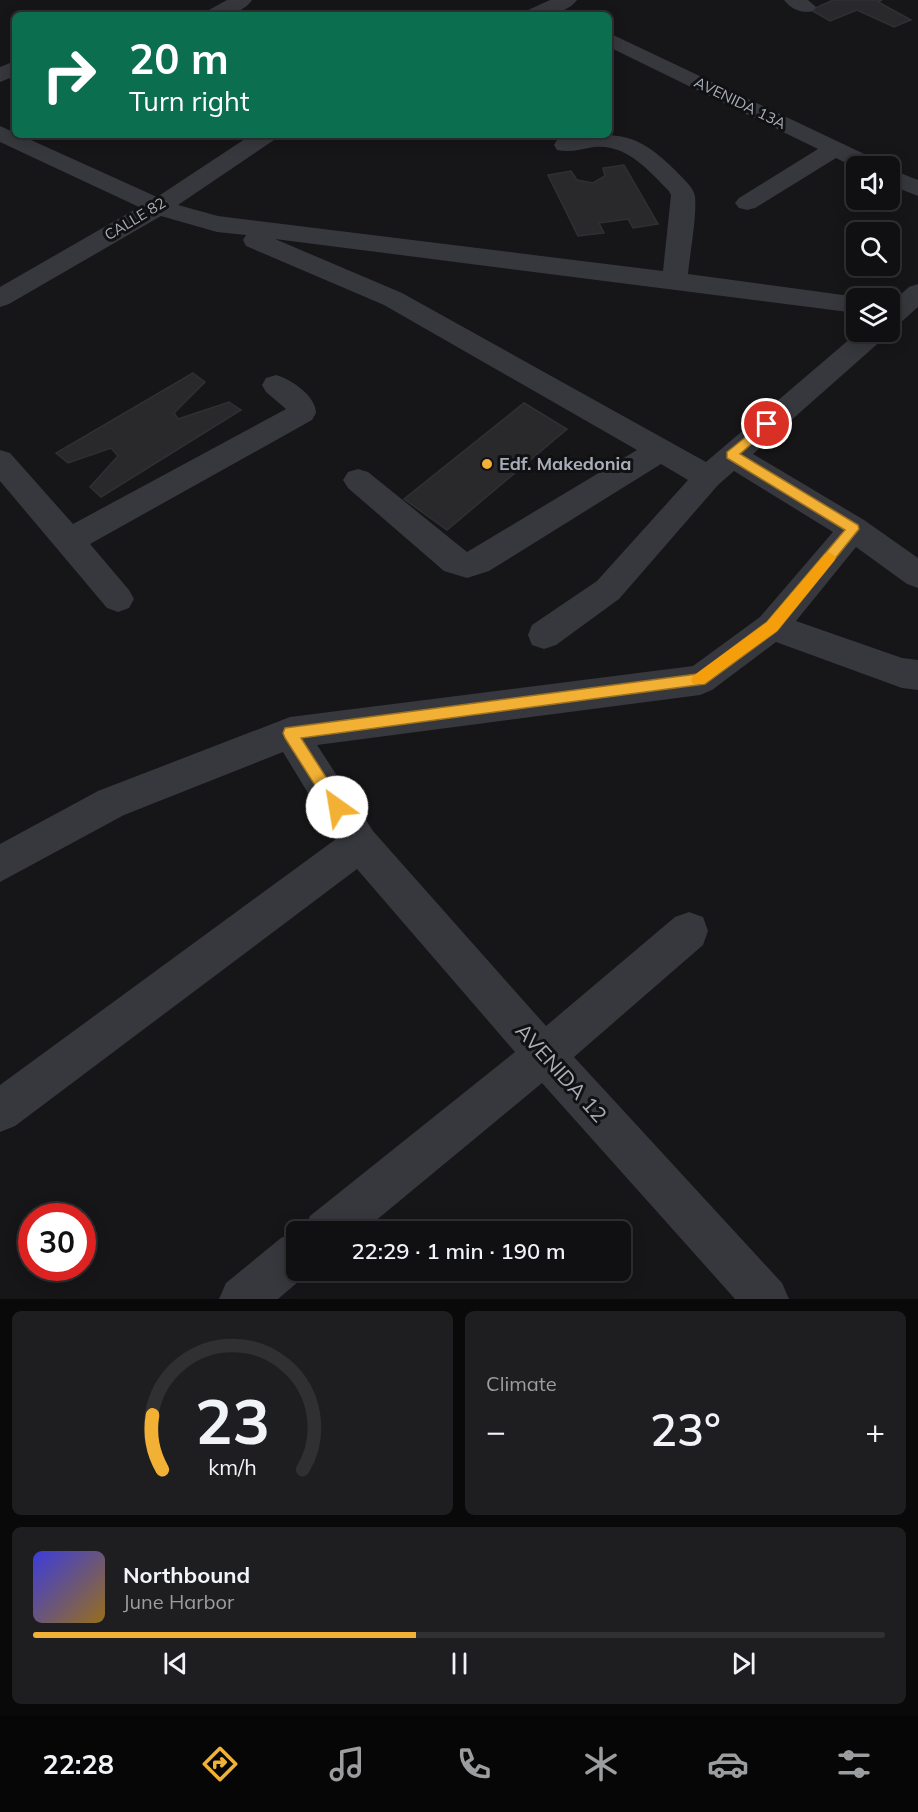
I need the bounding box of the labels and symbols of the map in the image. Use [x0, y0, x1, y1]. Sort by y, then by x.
street label: AVENIDA 13A [691, 72, 789, 133]
street label: CALLE 82 [101, 193, 169, 244]
pin [741, 398, 792, 449]
place label: Edf. Makedonia [499, 452, 631, 475]
marker: Edf. Makedonia [480, 457, 494, 471]
position arrow [305, 775, 369, 839]
street label: AVENIDA 12 [511, 1018, 613, 1127]
speed limit sign: 30 [18, 1203, 96, 1281]

